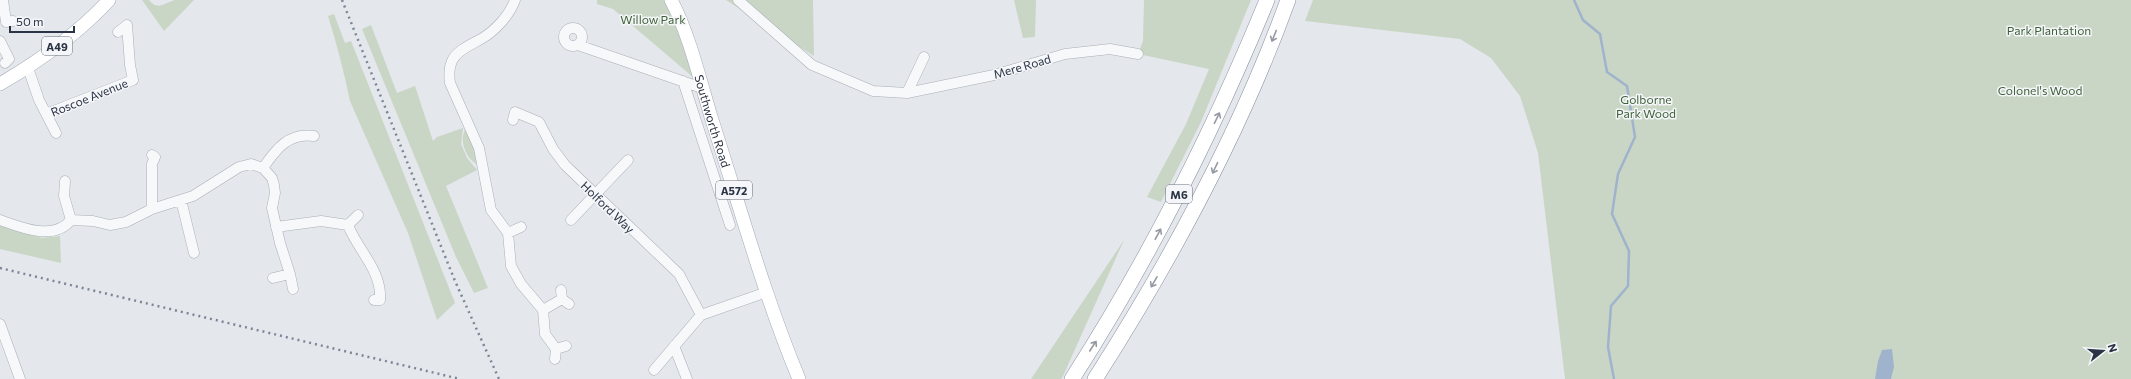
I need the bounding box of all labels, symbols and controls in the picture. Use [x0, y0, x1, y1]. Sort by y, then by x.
scale bar [10, 8, 74, 34]
park label: Willow Park [620, 12, 686, 26]
text: 50 m [16, 14, 44, 28]
park label: Park Plantation [2007, 23, 2091, 37]
one-way arrow [1270, 30, 1277, 42]
road number: A49 [42, 37, 72, 55]
street label: Mere Road [992, 51, 1052, 81]
street label: Southworth Road [692, 73, 733, 169]
street label: Roscoe Avenue [48, 75, 130, 119]
park label: Colonel's Wood [1998, 83, 2082, 97]
park label: Golborne Park Wood [1616, 92, 1676, 120]
one-way arrow [1214, 112, 1221, 124]
one-way arrow [1211, 161, 1218, 173]
street label: Holford Way [578, 178, 638, 236]
road number: A572 [716, 181, 752, 199]
road number: M6 [1166, 185, 1192, 203]
one-way arrow [1155, 228, 1162, 240]
one-way arrow [1150, 276, 1158, 288]
north arrow [2083, 331, 2123, 371]
one-way arrow [1089, 341, 1097, 352]
text: N [2106, 342, 2120, 354]

